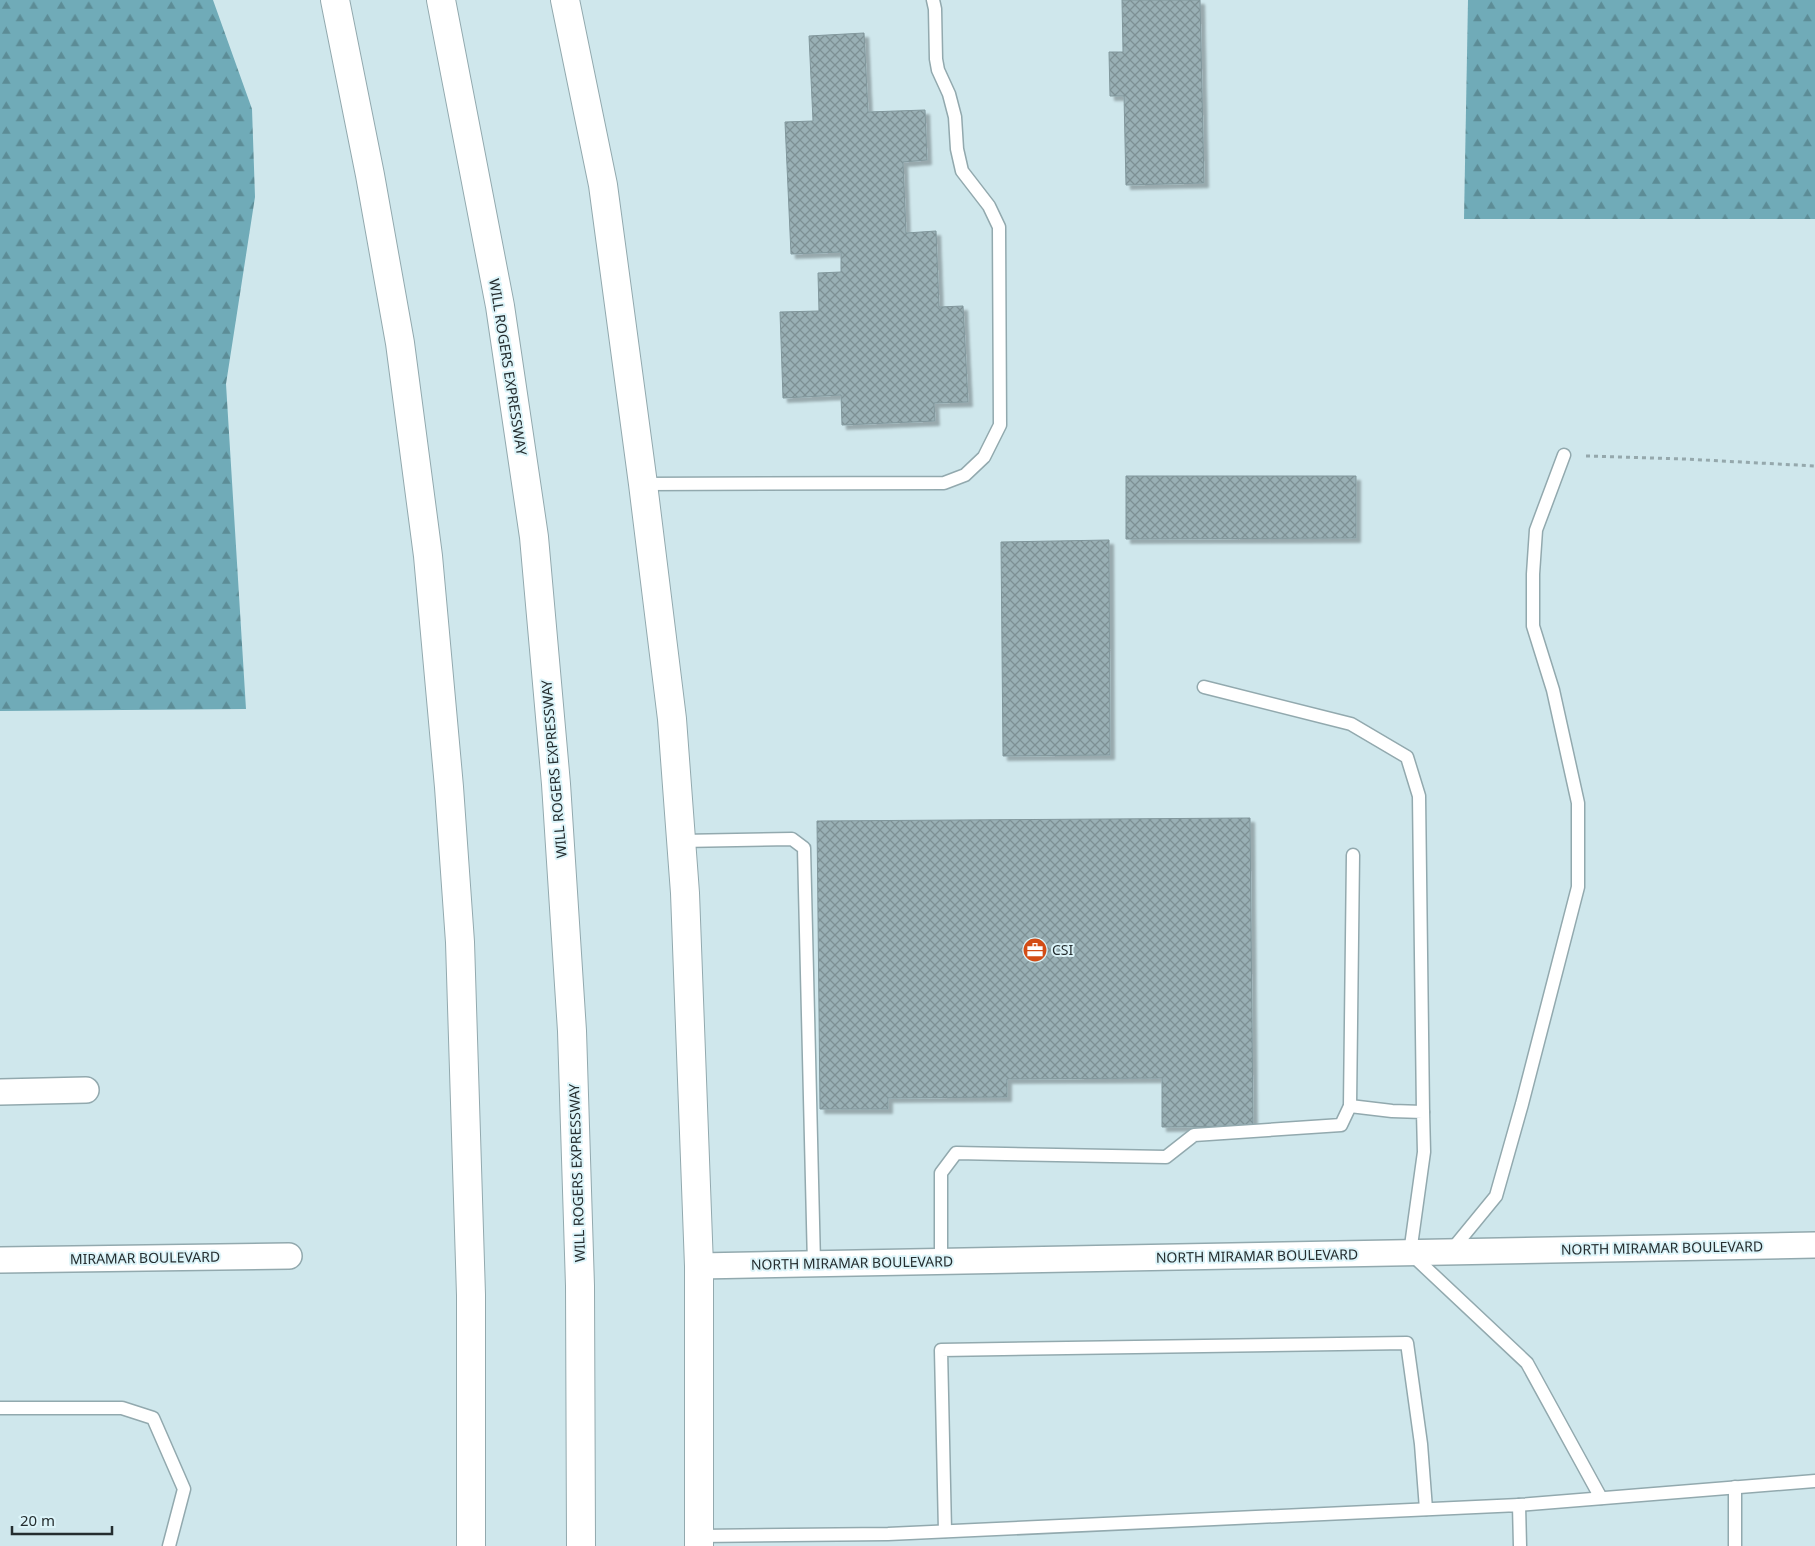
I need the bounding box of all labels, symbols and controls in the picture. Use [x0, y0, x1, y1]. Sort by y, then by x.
street label: WILL ROGERS EXPRESSWAY [485, 277, 532, 457]
street label: WILL ROGERS EXPRESSWAY [536, 679, 571, 859]
office icon: CSI [1022, 937, 1048, 963]
place label: CSI [1052, 940, 1074, 959]
street label: WILL ROGERS EXPRESSWAY [564, 1083, 589, 1263]
street label: NORTH MIRAMAR BOULEVARD [1561, 1236, 1763, 1259]
street label: NORTH MIRAMAR BOULEVARD [1156, 1244, 1358, 1267]
street label: MIRAMAR BOULEVARD [70, 1247, 220, 1268]
street label: NORTH MIRAMAR BOULEVARD [751, 1251, 953, 1274]
scale bar [12, 1504, 112, 1536]
text: 20 m [20, 1510, 55, 1530]

